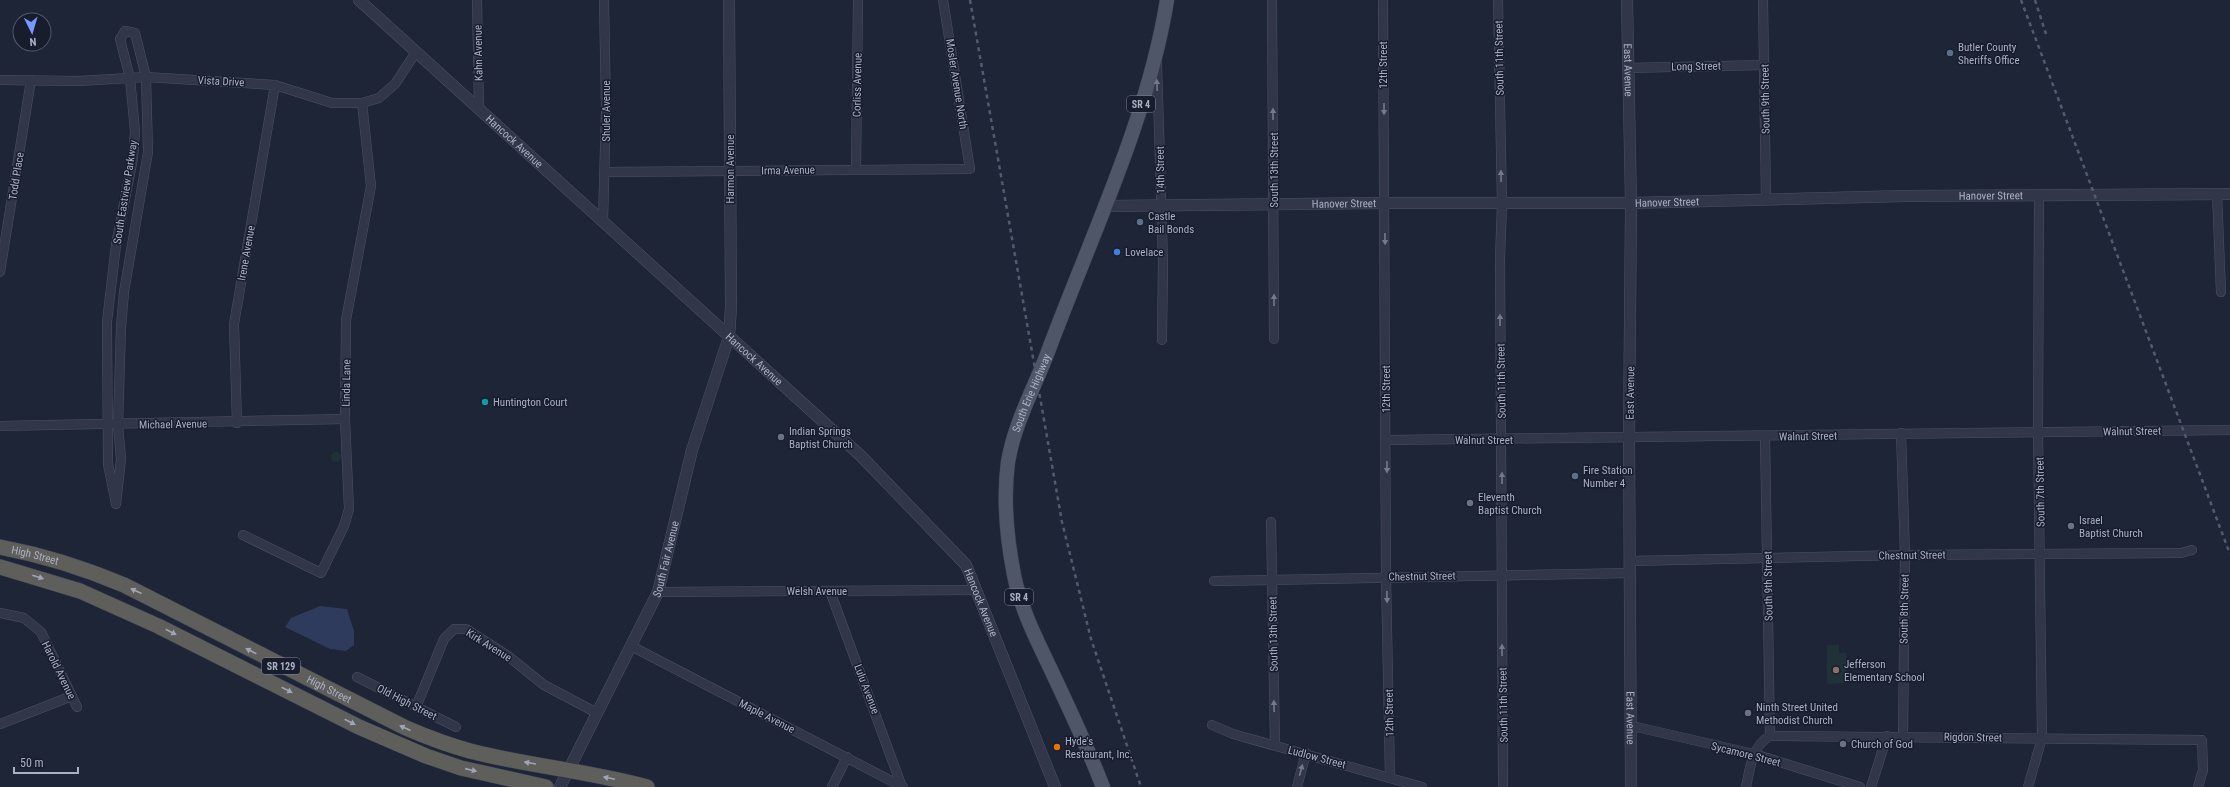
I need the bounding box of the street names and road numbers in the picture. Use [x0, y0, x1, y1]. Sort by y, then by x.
street label: South 11th Street [1492, 20, 1507, 96]
street label: Kahn Avenue [472, 25, 485, 81]
street label: Mosler Avenue North [943, 38, 970, 130]
street label: 12th Street [1377, 41, 1390, 89]
street label: East Avenue [1621, 43, 1635, 97]
street label: Corliss Avenue [850, 53, 865, 117]
street label: Long Street [1671, 60, 1721, 73]
street label: South 9th Street [1758, 64, 1773, 134]
street label: Vista Drive [197, 74, 245, 89]
street label: Shuler Avenue [600, 80, 613, 142]
road number: SR 4 [1127, 96, 1155, 112]
street label: Hancock Avenue [483, 112, 545, 171]
street label: South 13th Street [1268, 132, 1281, 208]
street label: Harmon Avenue [724, 135, 737, 203]
street label: South Eastview Parkway [111, 139, 140, 245]
street label: 14th Street [1154, 146, 1167, 194]
street label: Todd Place [6, 151, 27, 201]
street label: Irma Avenue [761, 164, 815, 177]
street label: Hanover Street [1959, 189, 2023, 203]
street label: Hanover Street [1635, 195, 1699, 210]
street label: Hanover Street [1312, 197, 1376, 211]
street label: Irene Avenue [235, 224, 258, 282]
street label: Hancock Avenue [723, 330, 785, 389]
street label: South 11th Street [1494, 343, 1509, 419]
street label: South Erie Highway [1010, 352, 1054, 434]
street label: Linda Lane [340, 359, 353, 407]
street label: 12th Street [1380, 365, 1393, 413]
street label: East Avenue [1624, 366, 1637, 420]
street label: Michael Avenue [139, 417, 207, 432]
street label: Walnut Street [2103, 424, 2161, 439]
street label: Walnut Street [1779, 429, 1837, 444]
street label: Walnut Street [1455, 434, 1513, 447]
street label: South 7th Street [2033, 457, 2048, 527]
street label: South Fair Avenue [650, 520, 682, 600]
street label: High Street [10, 543, 60, 568]
street label: Chestnut Street [1878, 548, 1946, 563]
street label: South 9th Street [1761, 551, 1776, 621]
street label: Hancock Avenue [961, 567, 1000, 639]
street label: Chestnut Street [1388, 569, 1456, 584]
street label: South 8th Street [1897, 574, 1912, 644]
street label: Welsh Avenue [787, 585, 847, 598]
road number: SR 4 [1005, 589, 1033, 605]
street label: South 13th Street [1266, 596, 1281, 672]
street label: Kirk Avenue [464, 626, 514, 664]
street label: Harold Avenue [39, 639, 78, 701]
road number: SR 129 [262, 658, 300, 674]
street label: Lulu Avenue [851, 662, 882, 716]
street label: South 11th Street [1496, 667, 1511, 743]
street label: High Street [304, 673, 354, 706]
street label: Old High Street [375, 682, 439, 723]
street label: 12th Street [1383, 689, 1396, 737]
street label: East Avenue [1623, 691, 1637, 745]
street label: Maple Avenue [737, 697, 797, 736]
street label: Rigdon Street [1944, 730, 2002, 745]
street label: Sycamore Street [1710, 740, 1782, 769]
street label: Ludlow Street [1287, 744, 1347, 771]

